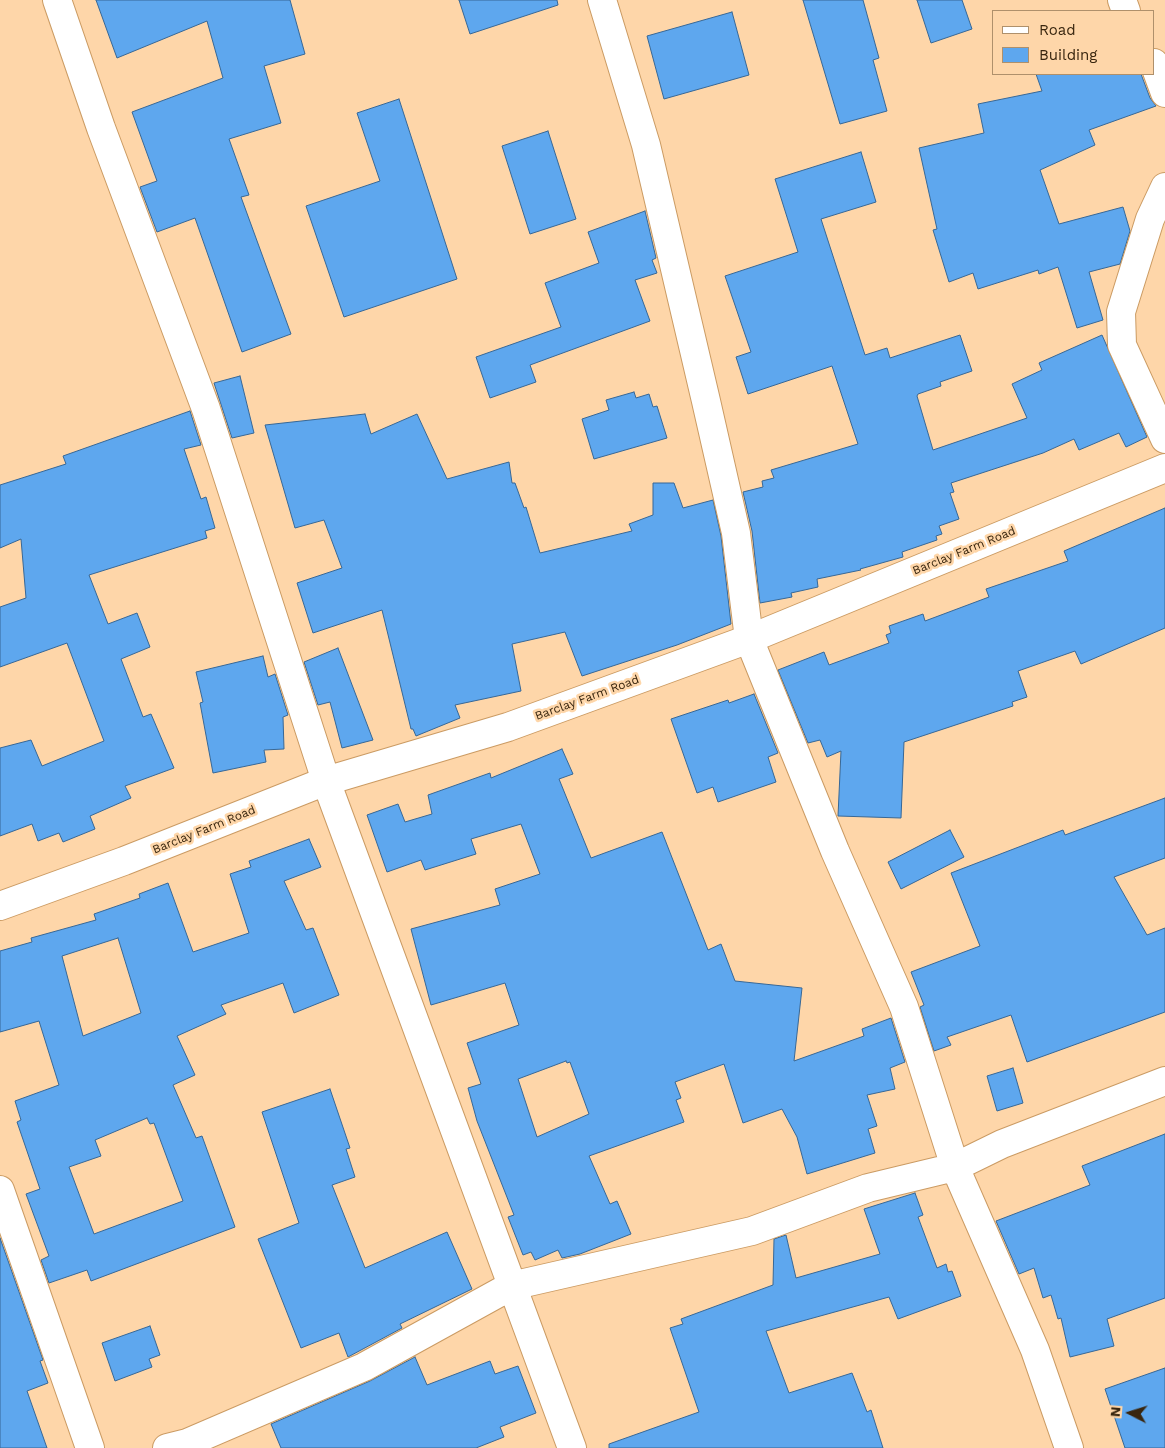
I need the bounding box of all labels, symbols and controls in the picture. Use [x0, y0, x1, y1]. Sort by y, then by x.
legend [992, 10, 1155, 75]
text: Road [1039, 21, 1076, 39]
text: Building [1039, 46, 1097, 64]
street label: Barclay Farm Road [910, 524, 1018, 578]
street label: Barclay Farm Road [533, 672, 641, 724]
street label: Barclay Farm Road [150, 803, 258, 857]
north arrow [1105, 1388, 1155, 1438]
text: N [1107, 1406, 1123, 1418]

